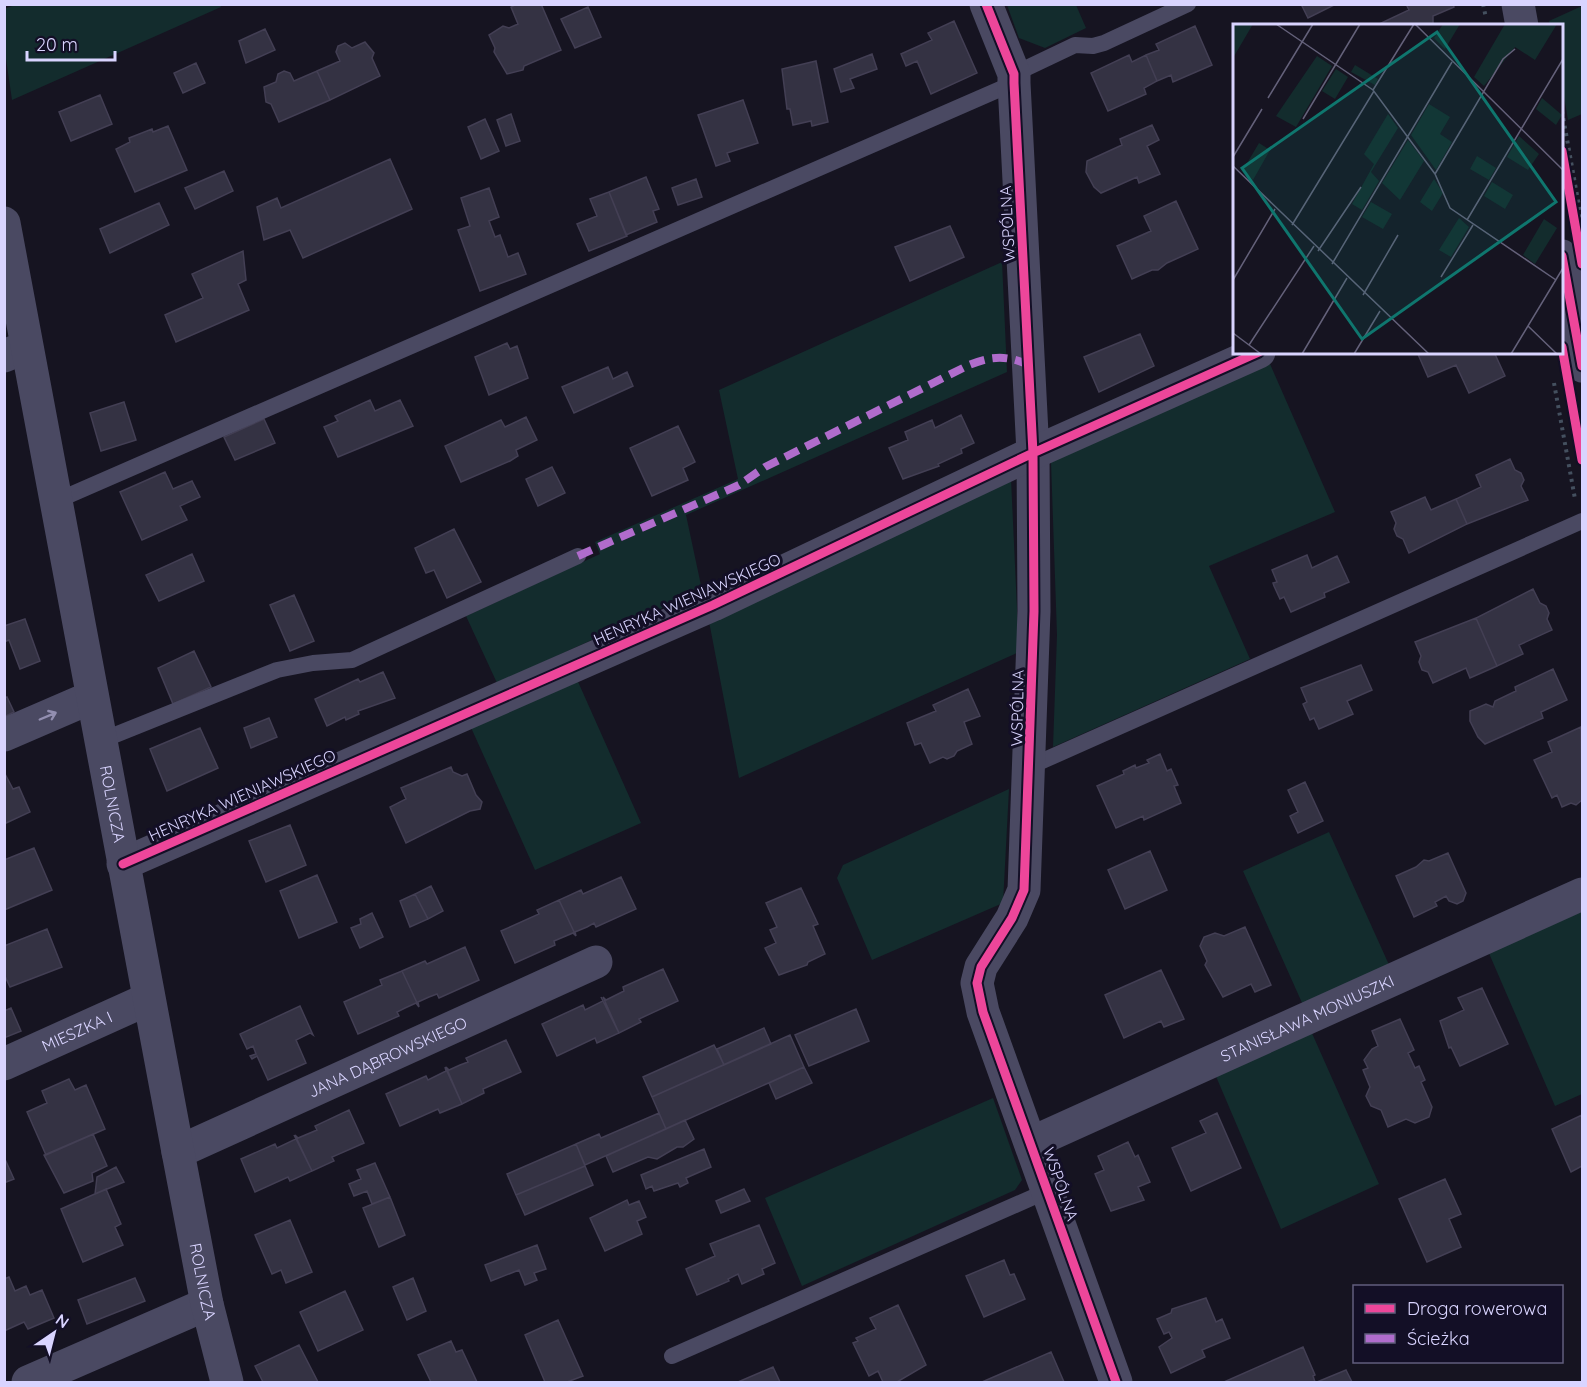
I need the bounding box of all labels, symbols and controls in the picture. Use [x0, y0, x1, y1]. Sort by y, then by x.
scale bar [27, 24, 116, 62]
inset map [1233, 24, 1563, 354]
text: 20 m [36, 33, 78, 56]
street label: WSPÓLNA [995, 185, 1019, 263]
street label: HENRYKA WIENIAWSKIEGO [590, 549, 784, 649]
street label: WSPÓLNA [1006, 670, 1028, 746]
one-way arrow [38, 710, 57, 721]
street label: HENRYKA WIENIAWSKIEGO [145, 745, 339, 845]
street label: ROLNICZA [96, 764, 130, 844]
street label: STANISŁAWA MONIUSZKI [1217, 970, 1397, 1066]
street label: MIESZKA I [39, 1006, 115, 1056]
street label: JANA DĄBROWSKIEGO [305, 1012, 470, 1102]
street label: WSPÓLNA [1039, 1145, 1083, 1223]
street label: ROLNICZA [186, 1241, 221, 1322]
legend [1353, 1285, 1563, 1363]
text: Droga rowerowa [1407, 1297, 1547, 1320]
north arrow [24, 1303, 84, 1363]
text: N [52, 1309, 73, 1332]
text: Ścieżka [1407, 1327, 1470, 1350]

